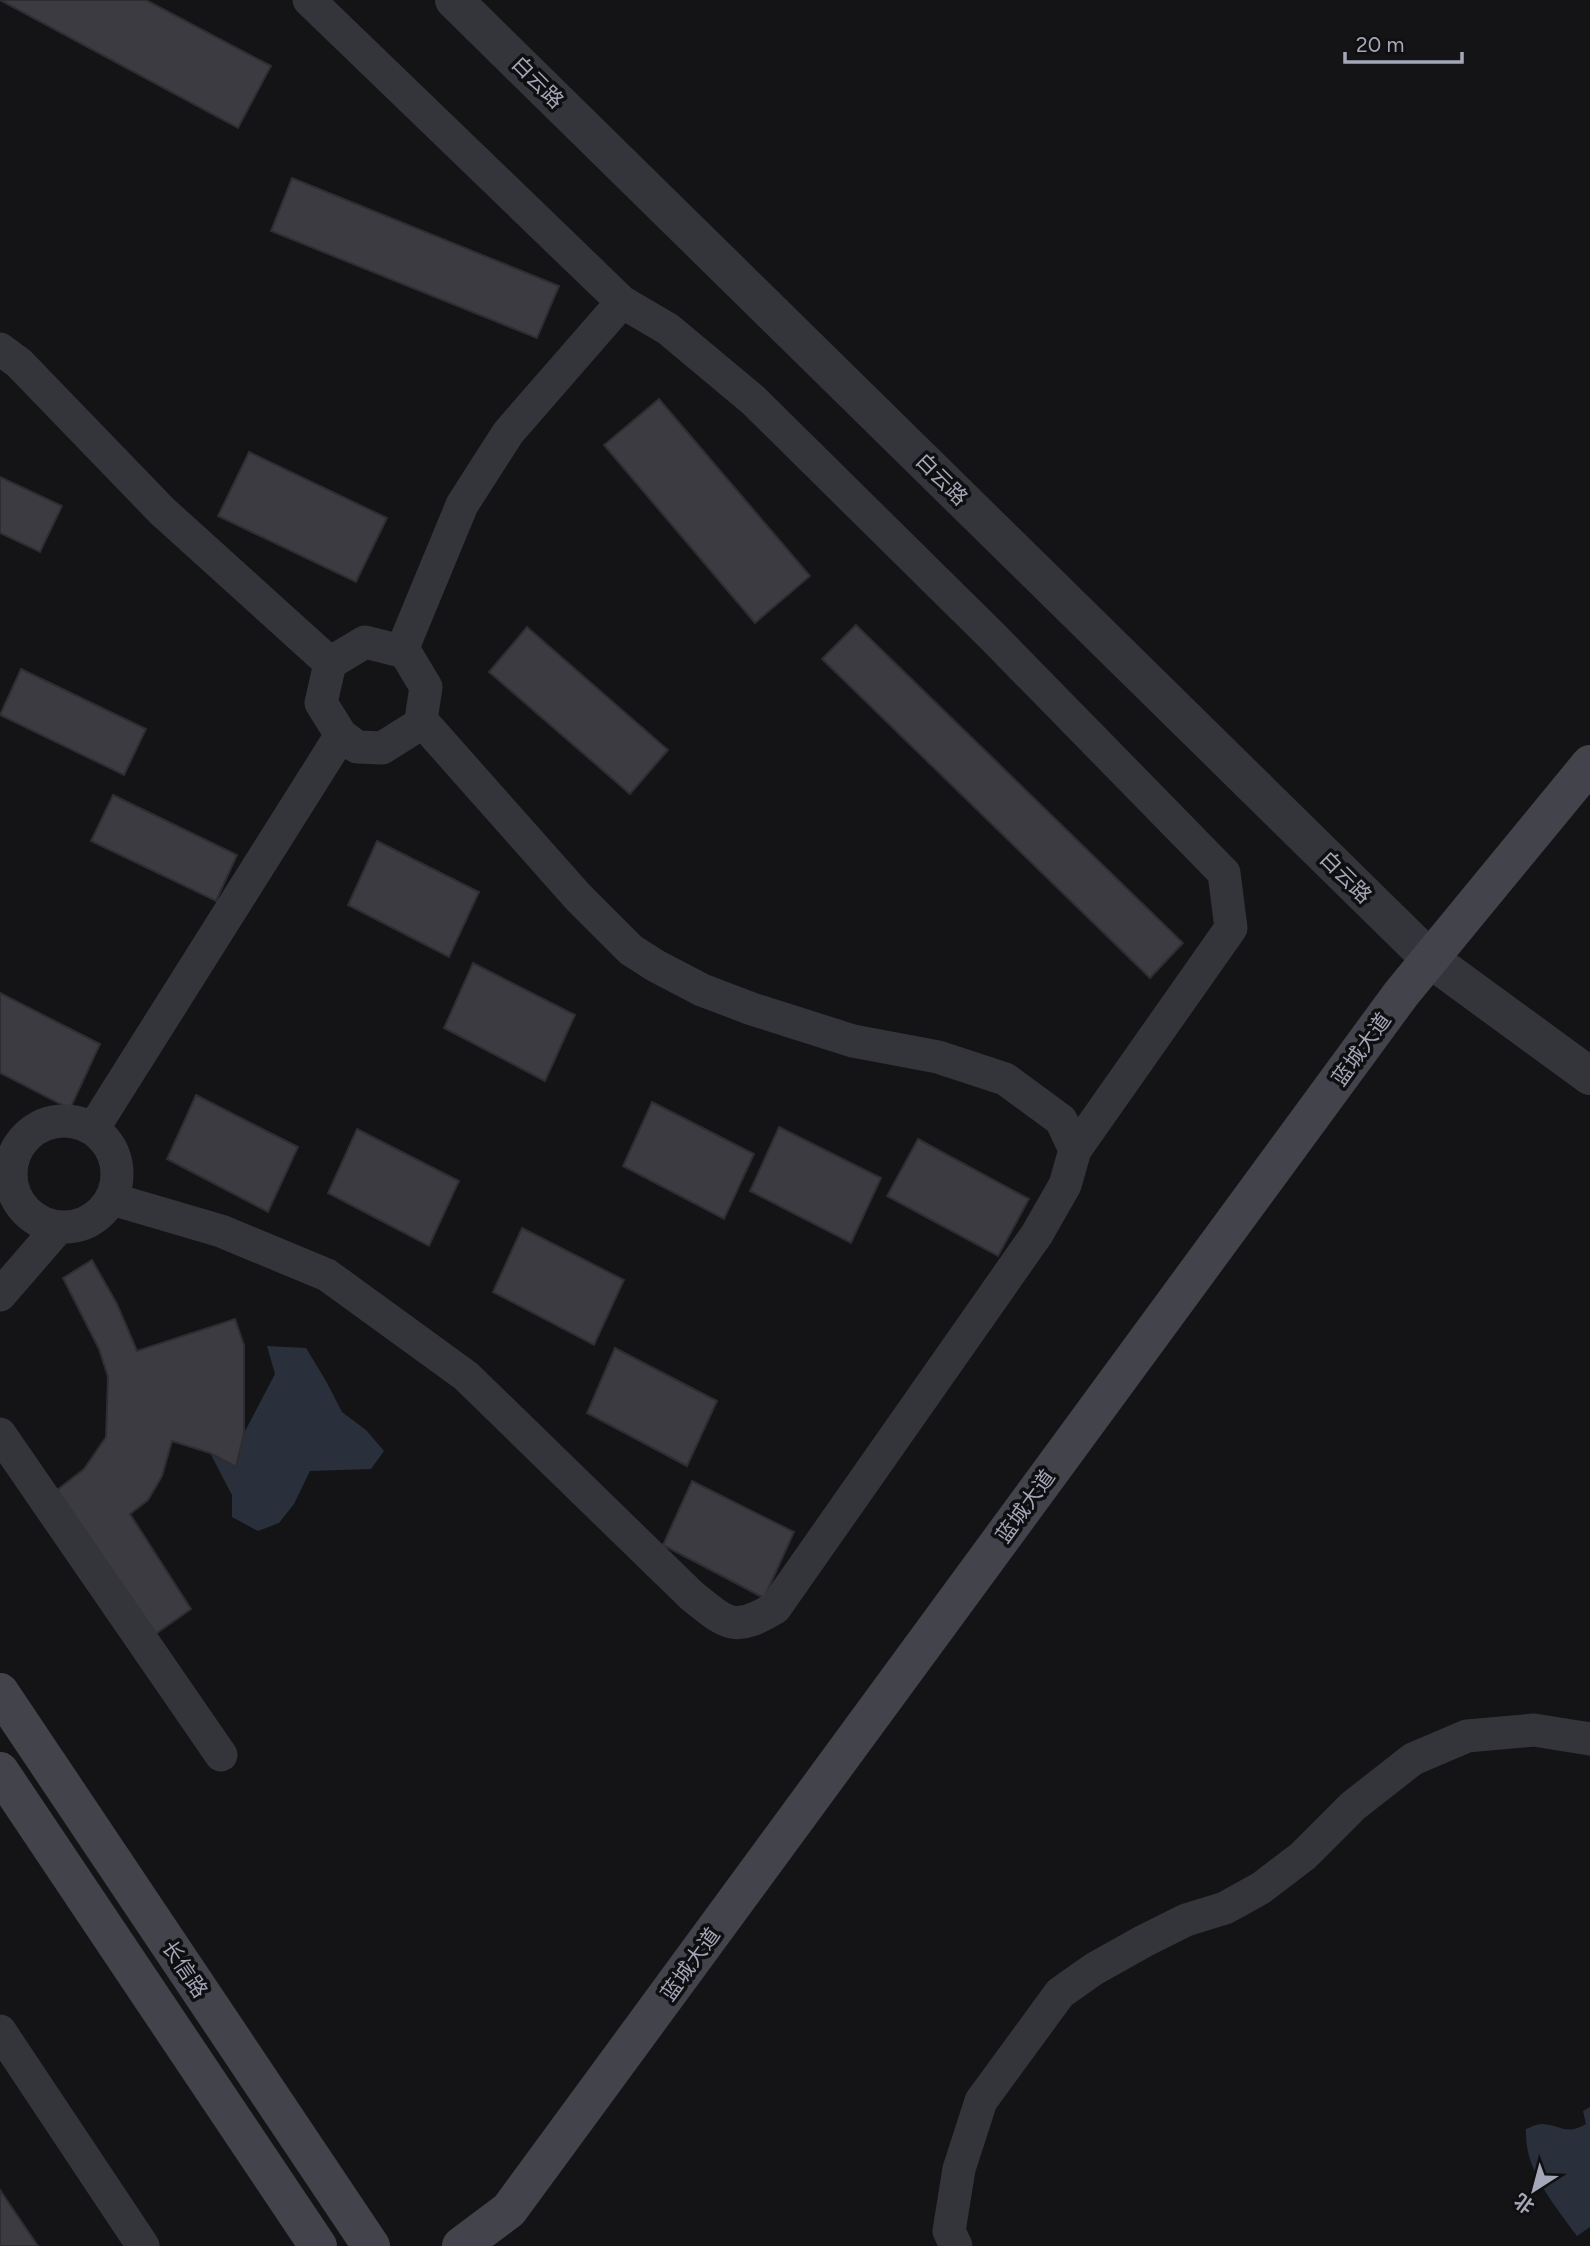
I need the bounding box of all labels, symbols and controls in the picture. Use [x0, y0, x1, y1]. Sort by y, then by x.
scale bar [1345, 21, 1462, 65]
text: 20 m [1356, 32, 1404, 57]
street label: 白云路 [507, 51, 569, 113]
street label: 白云路 [911, 448, 973, 510]
street label: 白云路 [1315, 846, 1377, 908]
street label: 蓝城大道 [1326, 1008, 1396, 1090]
street label: 蓝城大道 [990, 1465, 1060, 1547]
street label: 蓝城大道 [655, 1923, 725, 2005]
street label: 长信路 [157, 1936, 213, 2002]
north arrow [1499, 2155, 1569, 2225]
text: 北 [1510, 2188, 1539, 2218]

